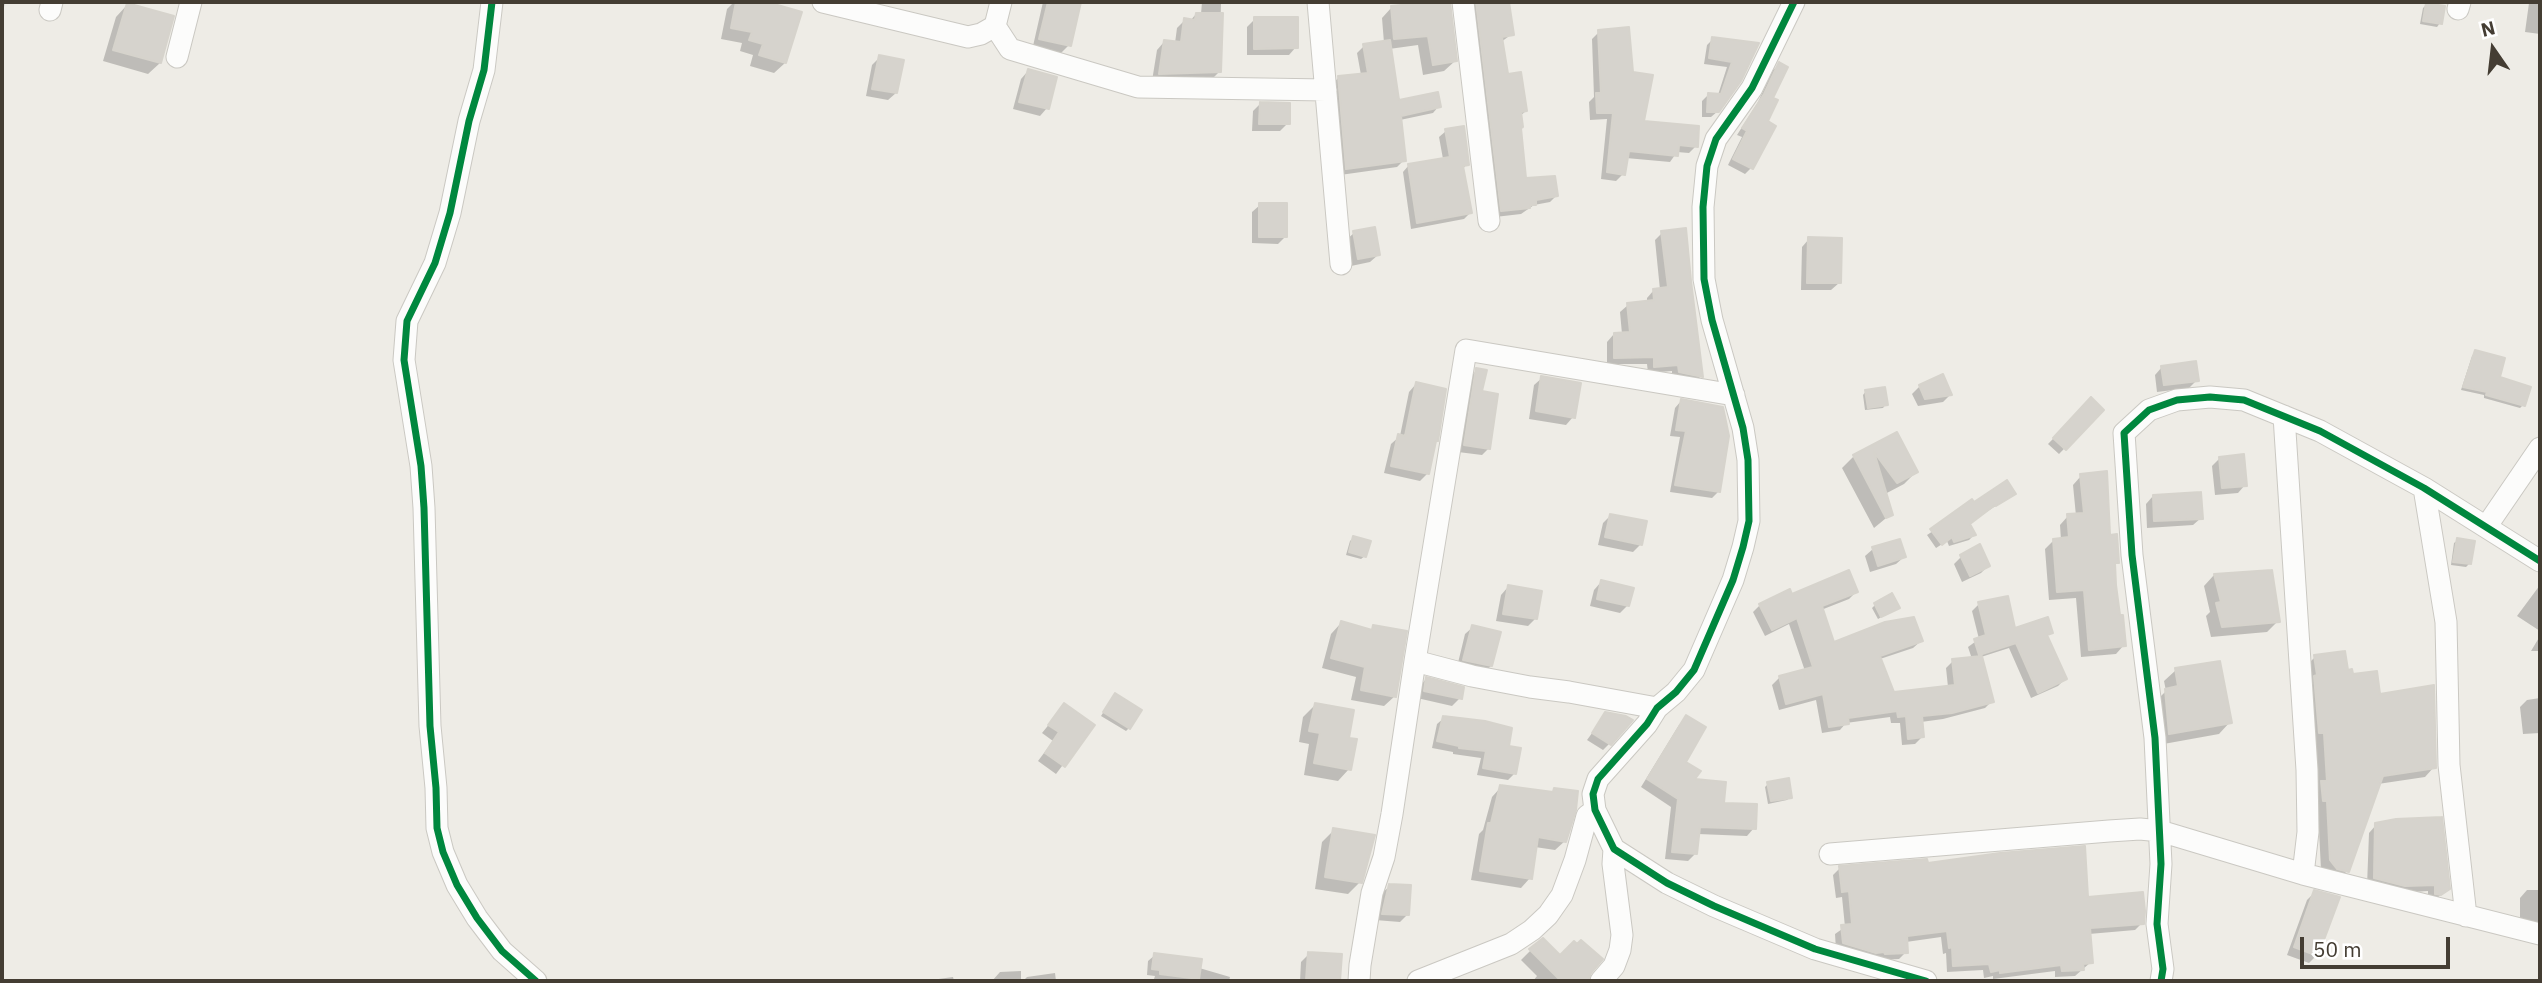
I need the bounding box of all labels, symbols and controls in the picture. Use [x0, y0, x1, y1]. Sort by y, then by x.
north arrow [2458, 14, 2528, 84]
text: N [2478, 15, 2497, 42]
scale bar [2304, 923, 2454, 967]
text: 50 m [2313, 935, 2362, 963]

